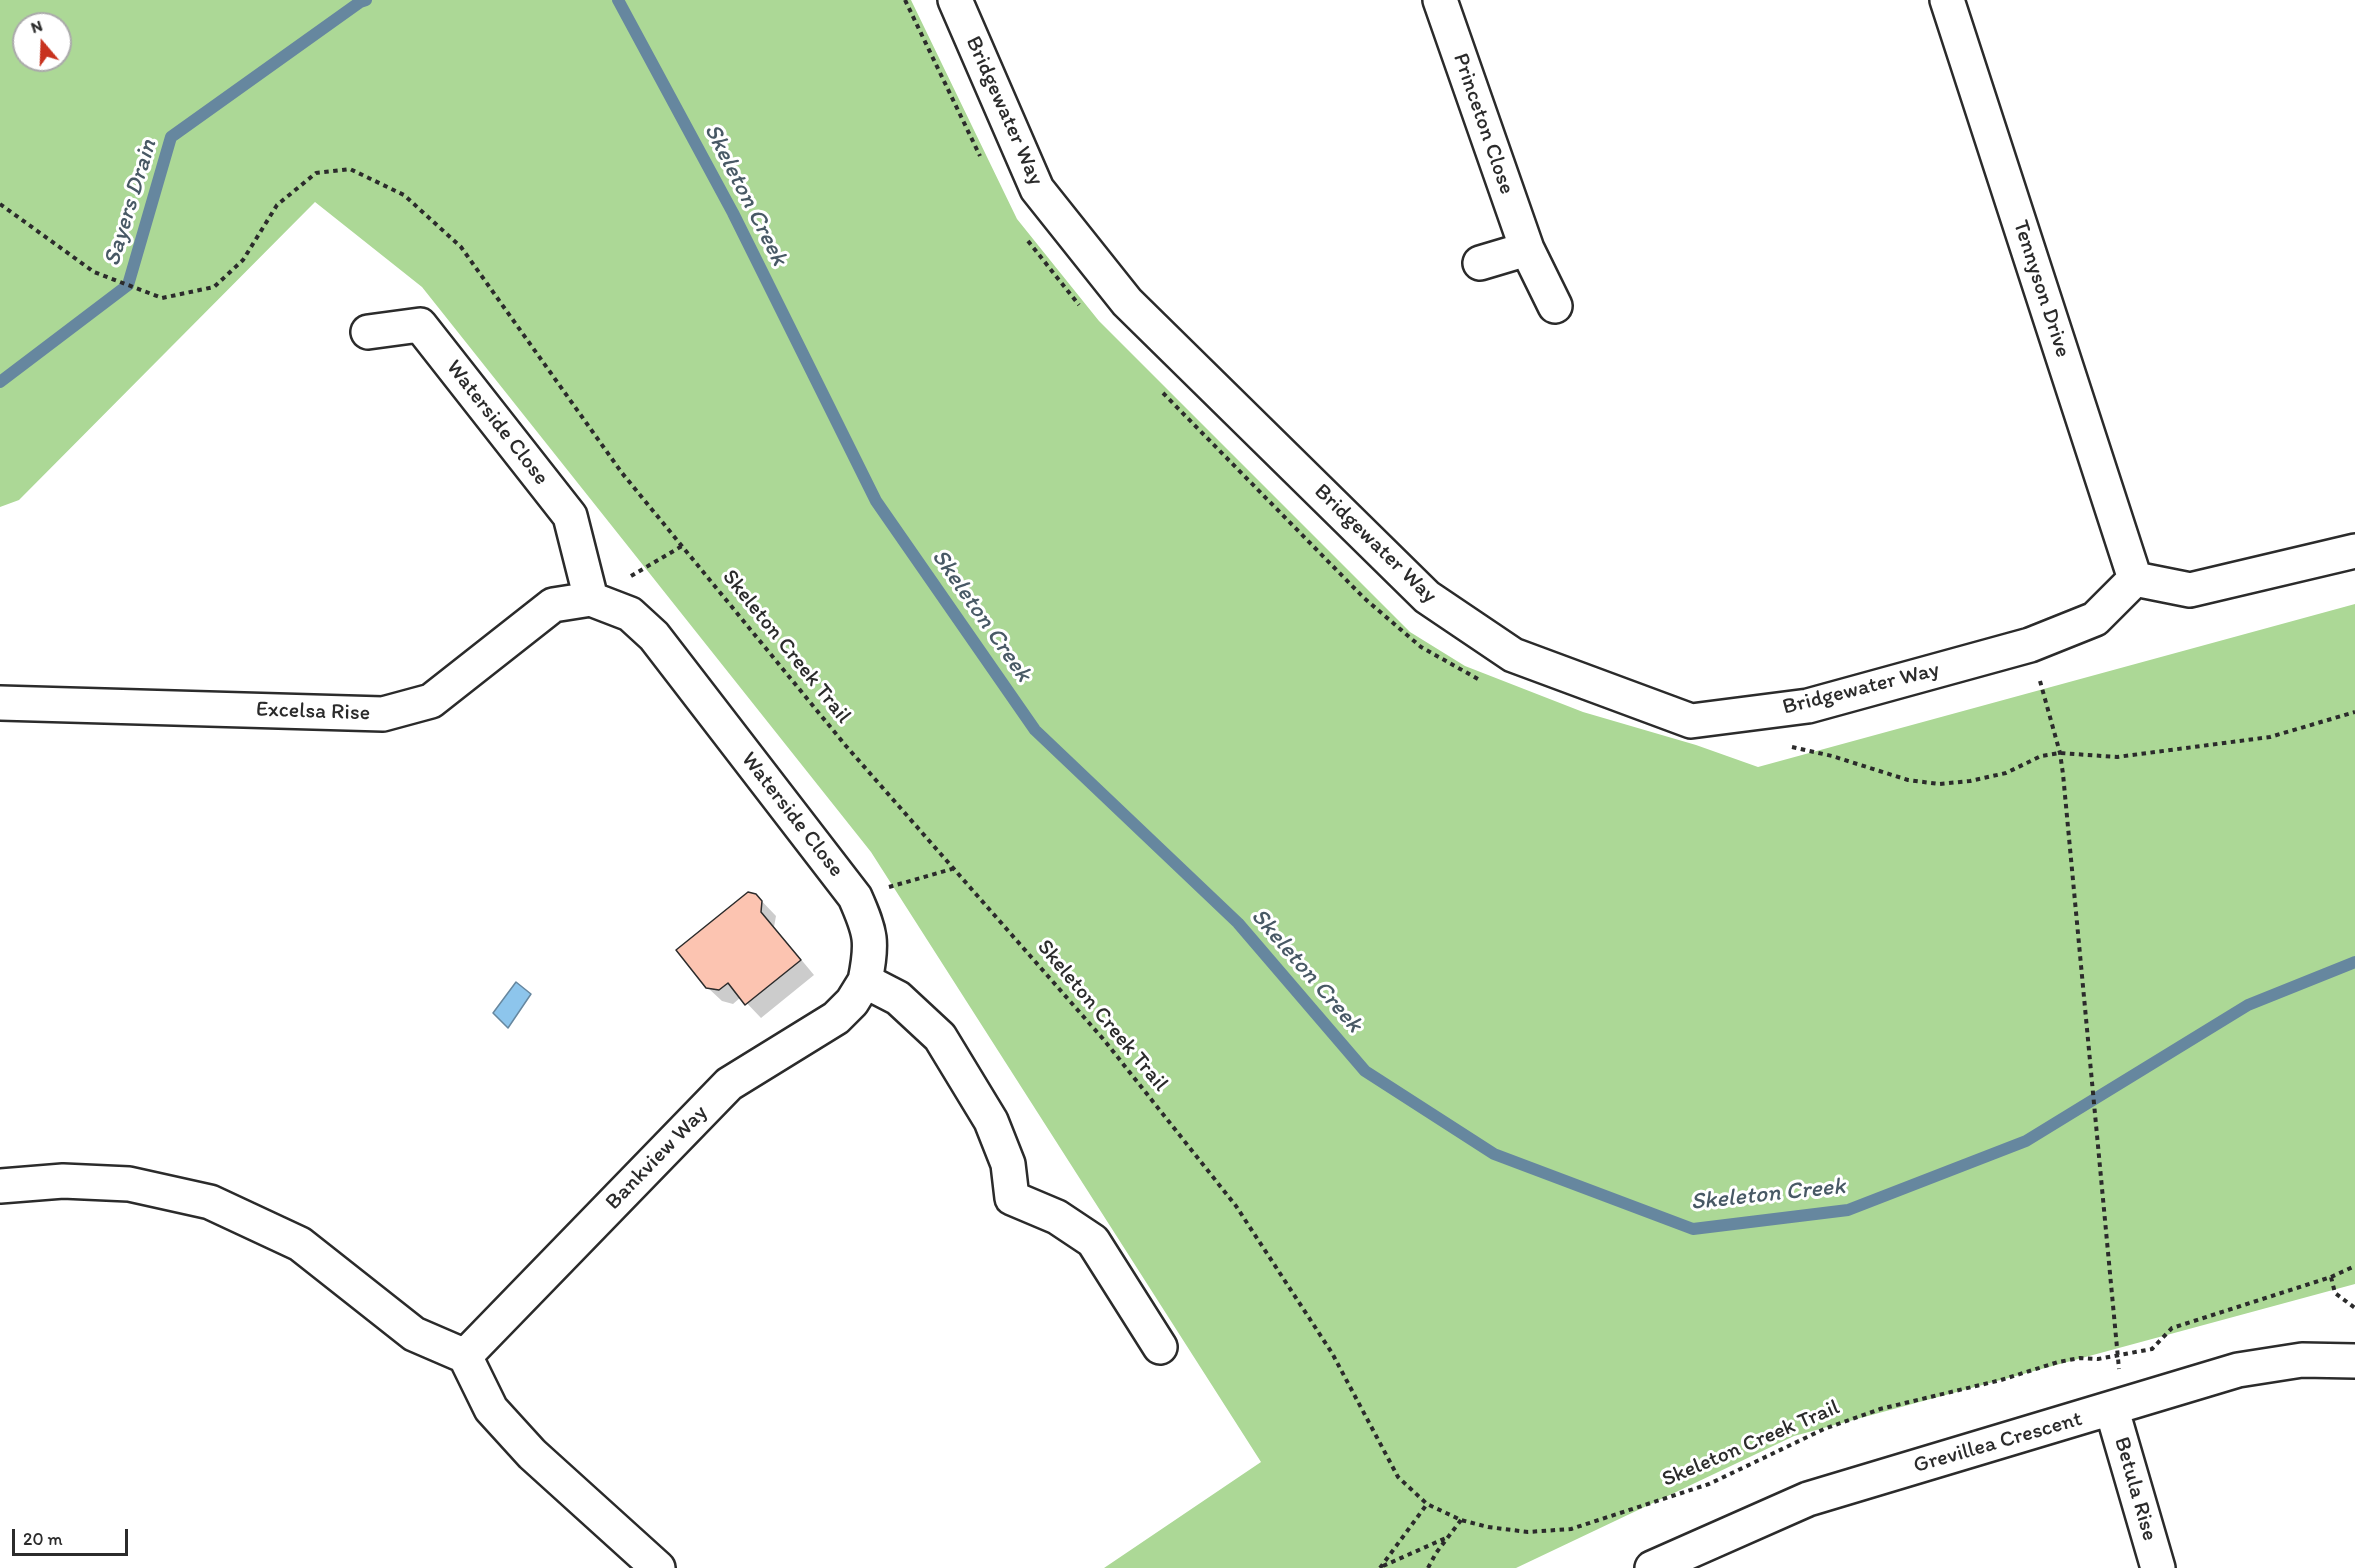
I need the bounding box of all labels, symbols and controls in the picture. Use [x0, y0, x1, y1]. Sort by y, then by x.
north arrow [12, 12, 72, 72]
text: N [28, 16, 45, 37]
street label: Bridgewater Way [959, 32, 1049, 190]
street label: Princeton Close [1447, 50, 1519, 198]
water label: Skeleton Creek [697, 119, 793, 271]
water label: Sayers Drain [98, 136, 164, 270]
street label: Tennyson Drive [2006, 217, 2076, 361]
street label: Waterside Close [440, 355, 554, 491]
street label: Bridgewater Way [1308, 479, 1442, 609]
water label: Skeleton Creek [925, 544, 1037, 688]
street label: Skeleton Creek Trail [716, 565, 856, 729]
street label: Bridgewater Way [1780, 657, 1942, 721]
street label: Excelsa Rise [255, 697, 371, 727]
street label: Waterside Close [735, 747, 849, 883]
water label: Skeleton Creek [1244, 903, 1368, 1039]
street label: Skeleton Creek Trail [1031, 935, 1173, 1097]
street label: Bankview Way [601, 1100, 713, 1216]
water label: Skeleton Creek [1689, 1173, 1847, 1217]
street label: Skeleton Creek Trail [1658, 1395, 1844, 1493]
street label: Grevillea Crescent [1911, 1406, 2085, 1480]
street label: Betula Rise [2108, 1434, 2162, 1544]
scale bar [15, 1517, 130, 1555]
text: 20 m [23, 1528, 63, 1550]

